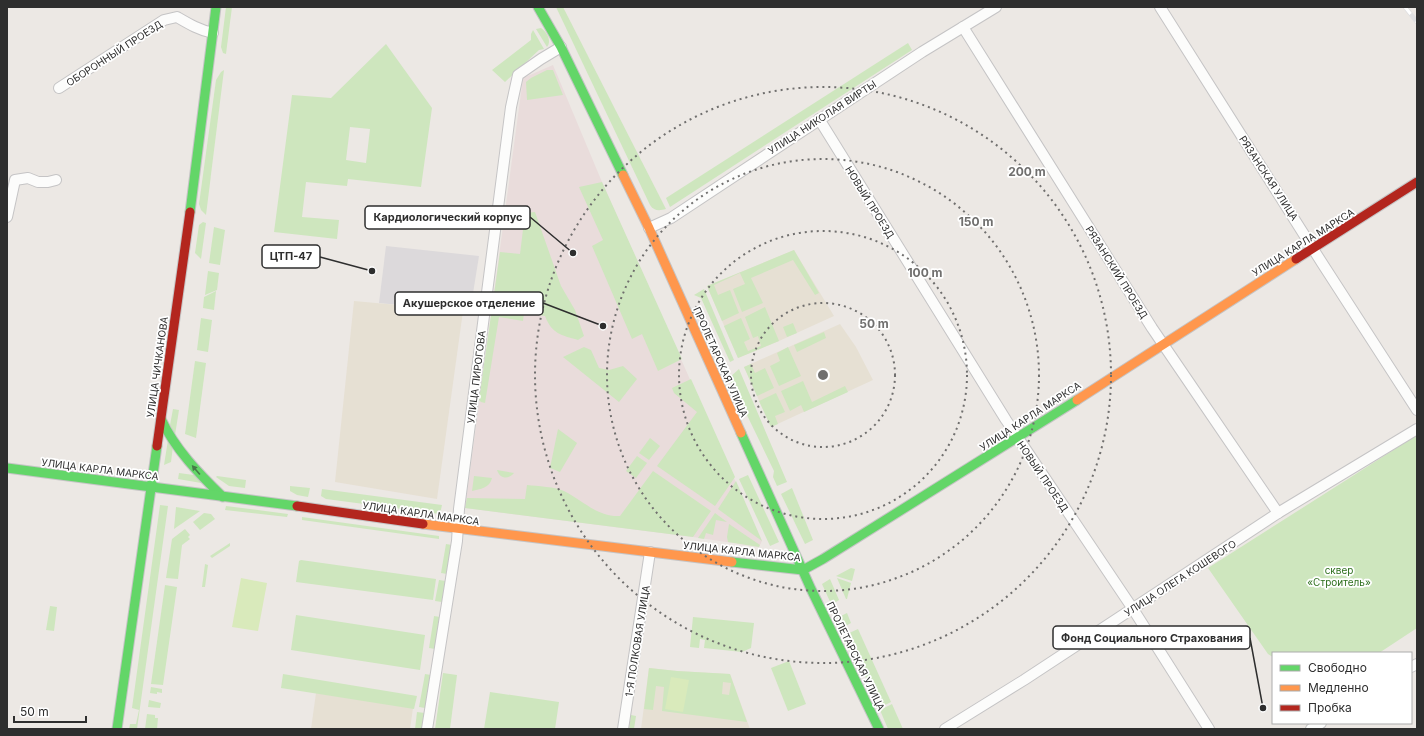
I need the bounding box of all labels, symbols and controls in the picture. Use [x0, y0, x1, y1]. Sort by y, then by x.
street label: ОБОРОННЫЙ ПРОЕЗД [63, 17, 164, 88]
street label: УЛИЦА НИКОЛАЯ ВИРТЫ [766, 77, 878, 157]
street label: РЯЗАНСКАЯ УЛИЦА [1237, 133, 1301, 223]
street label: НОВЫЙ ПРОЕЗД [843, 163, 898, 240]
text: 200 m [1008, 164, 1046, 179]
callout: Кардиологический корпус [365, 206, 530, 229]
street label: УЛИЦА КАРЛА МАРКСА [1250, 206, 1356, 278]
text: Кардиологический корпус [373, 210, 523, 224]
text: 150 m [959, 214, 993, 229]
street label: РЯЗАНСКИЙ ПРОЕЗД [1084, 223, 1151, 321]
callout: ЦТП-47 [262, 245, 320, 268]
text: ЦТП-47 [270, 249, 312, 263]
text: 100 m [907, 265, 943, 280]
callout: Акушерское отделение [395, 292, 543, 315]
text: Акушерское отделение [403, 296, 536, 310]
street label: ПРОЛЕТАРСКАЯ УЛИЦА [691, 305, 751, 419]
street label: УЛИЦА ЧИЧКАНОВА [144, 316, 170, 418]
text: 50 m [859, 316, 889, 331]
street label: УЛИЦА ПИРОГОВА [464, 330, 488, 424]
centre of rings [816, 368, 830, 382]
street label: УЛИЦА КАРЛА МАРКСА [977, 379, 1083, 453]
street label: НОВЫЙ ПРОЕЗД [1015, 438, 1072, 514]
street label: УЛИЦА КАРЛА МАРКСА [41, 456, 159, 482]
one-way arrow [191, 464, 200, 475]
street label: УЛИЦА КАРЛА МАРКСА [362, 499, 480, 527]
street label: УЛИЦА ОЛЕГА КОШЕВОГО [1122, 537, 1238, 619]
street label: УЛИЦА КАРЛА МАРКСА [683, 539, 801, 563]
park label: сквер «Строитель» [1307, 564, 1371, 588]
street label: 1-Я ПОЛКОВАЯ УЛИЦА [622, 584, 652, 698]
street label: ПРОЛЕТАРСКАЯ УЛИЦА [824, 600, 888, 712]
callout: Фонд Социального Страхования [1053, 626, 1250, 649]
text: Фонд Социального Страхования [1061, 631, 1243, 645]
legend [1272, 652, 1412, 724]
text: Свободно [1308, 660, 1367, 675]
text: Медленно [1308, 680, 1369, 695]
scale bar [14, 698, 86, 724]
text: Пробка [1308, 700, 1352, 715]
text: 50 m [20, 704, 49, 719]

